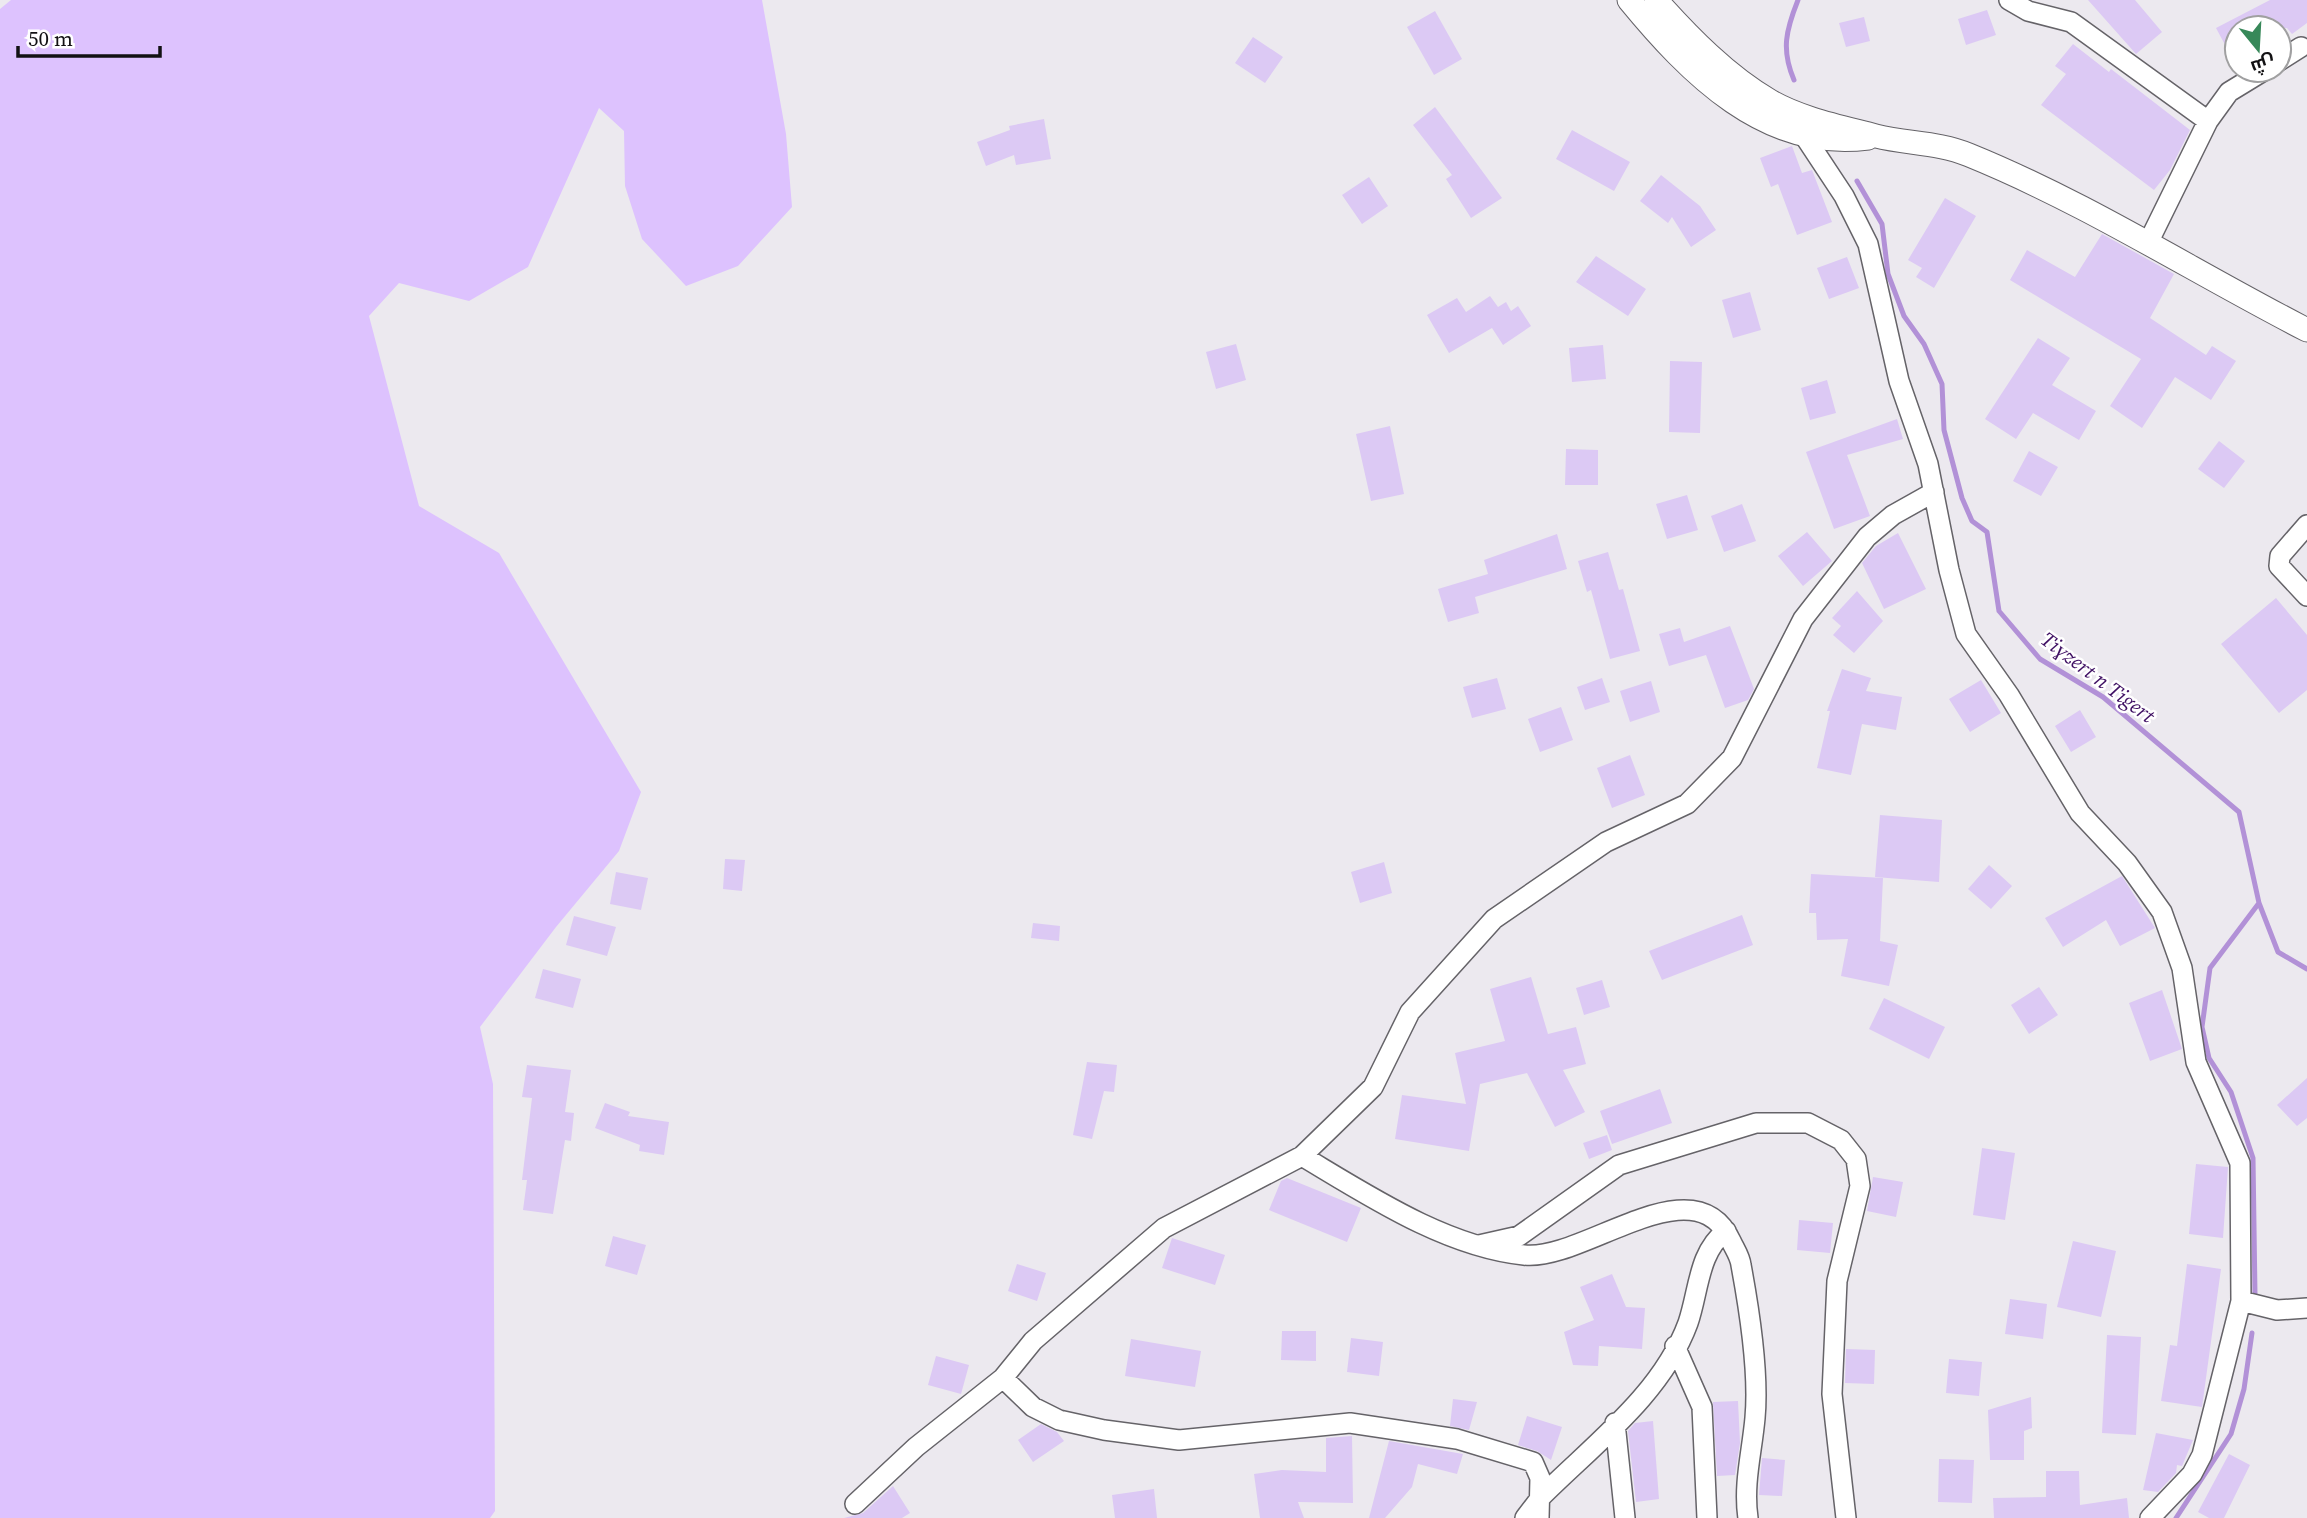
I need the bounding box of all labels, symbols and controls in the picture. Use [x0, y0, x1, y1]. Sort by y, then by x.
scale bar [18, 14, 159, 58]
north arrow [2223, 14, 2293, 84]
text: 50 m [28, 24, 73, 53]
text: ش [2248, 49, 2279, 81]
water label: Tiɣzert n Tigert [2035, 625, 2162, 730]

